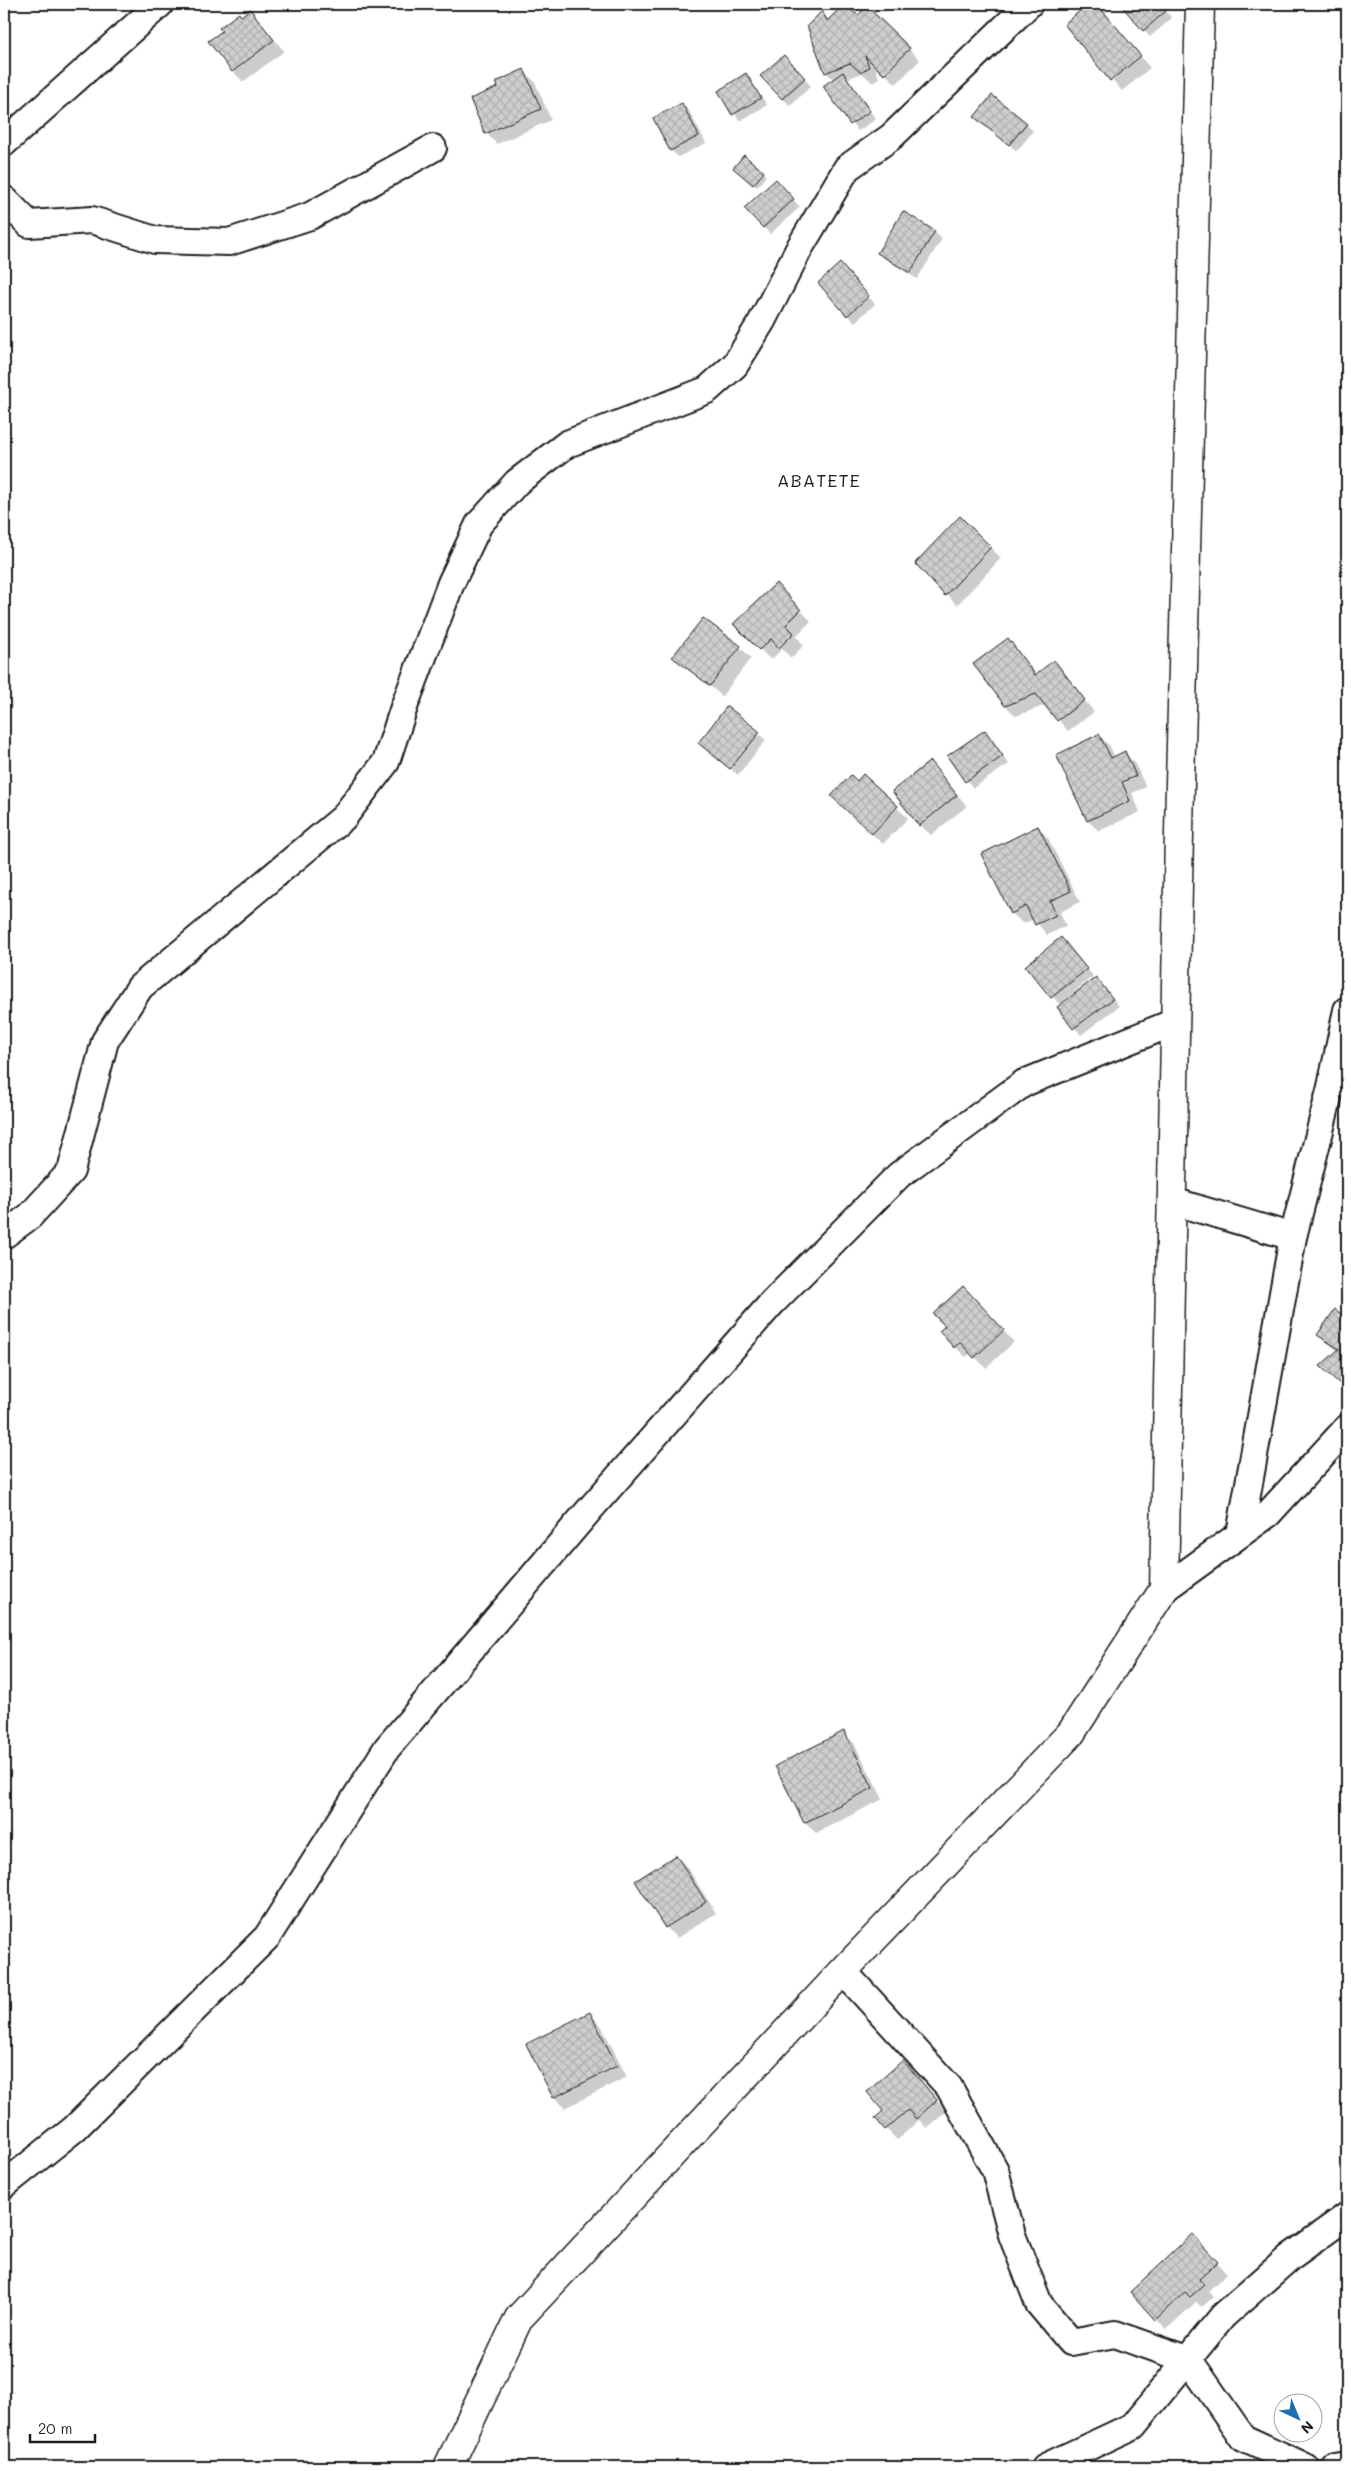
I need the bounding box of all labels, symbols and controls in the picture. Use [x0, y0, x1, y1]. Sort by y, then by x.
district label: ABATETE [777, 468, 861, 492]
north arrow [1274, 2394, 1324, 2444]
scale bar [30, 2411, 95, 2443]
text: N [1297, 2417, 1318, 2438]
text: 20 m [38, 2418, 72, 2438]

